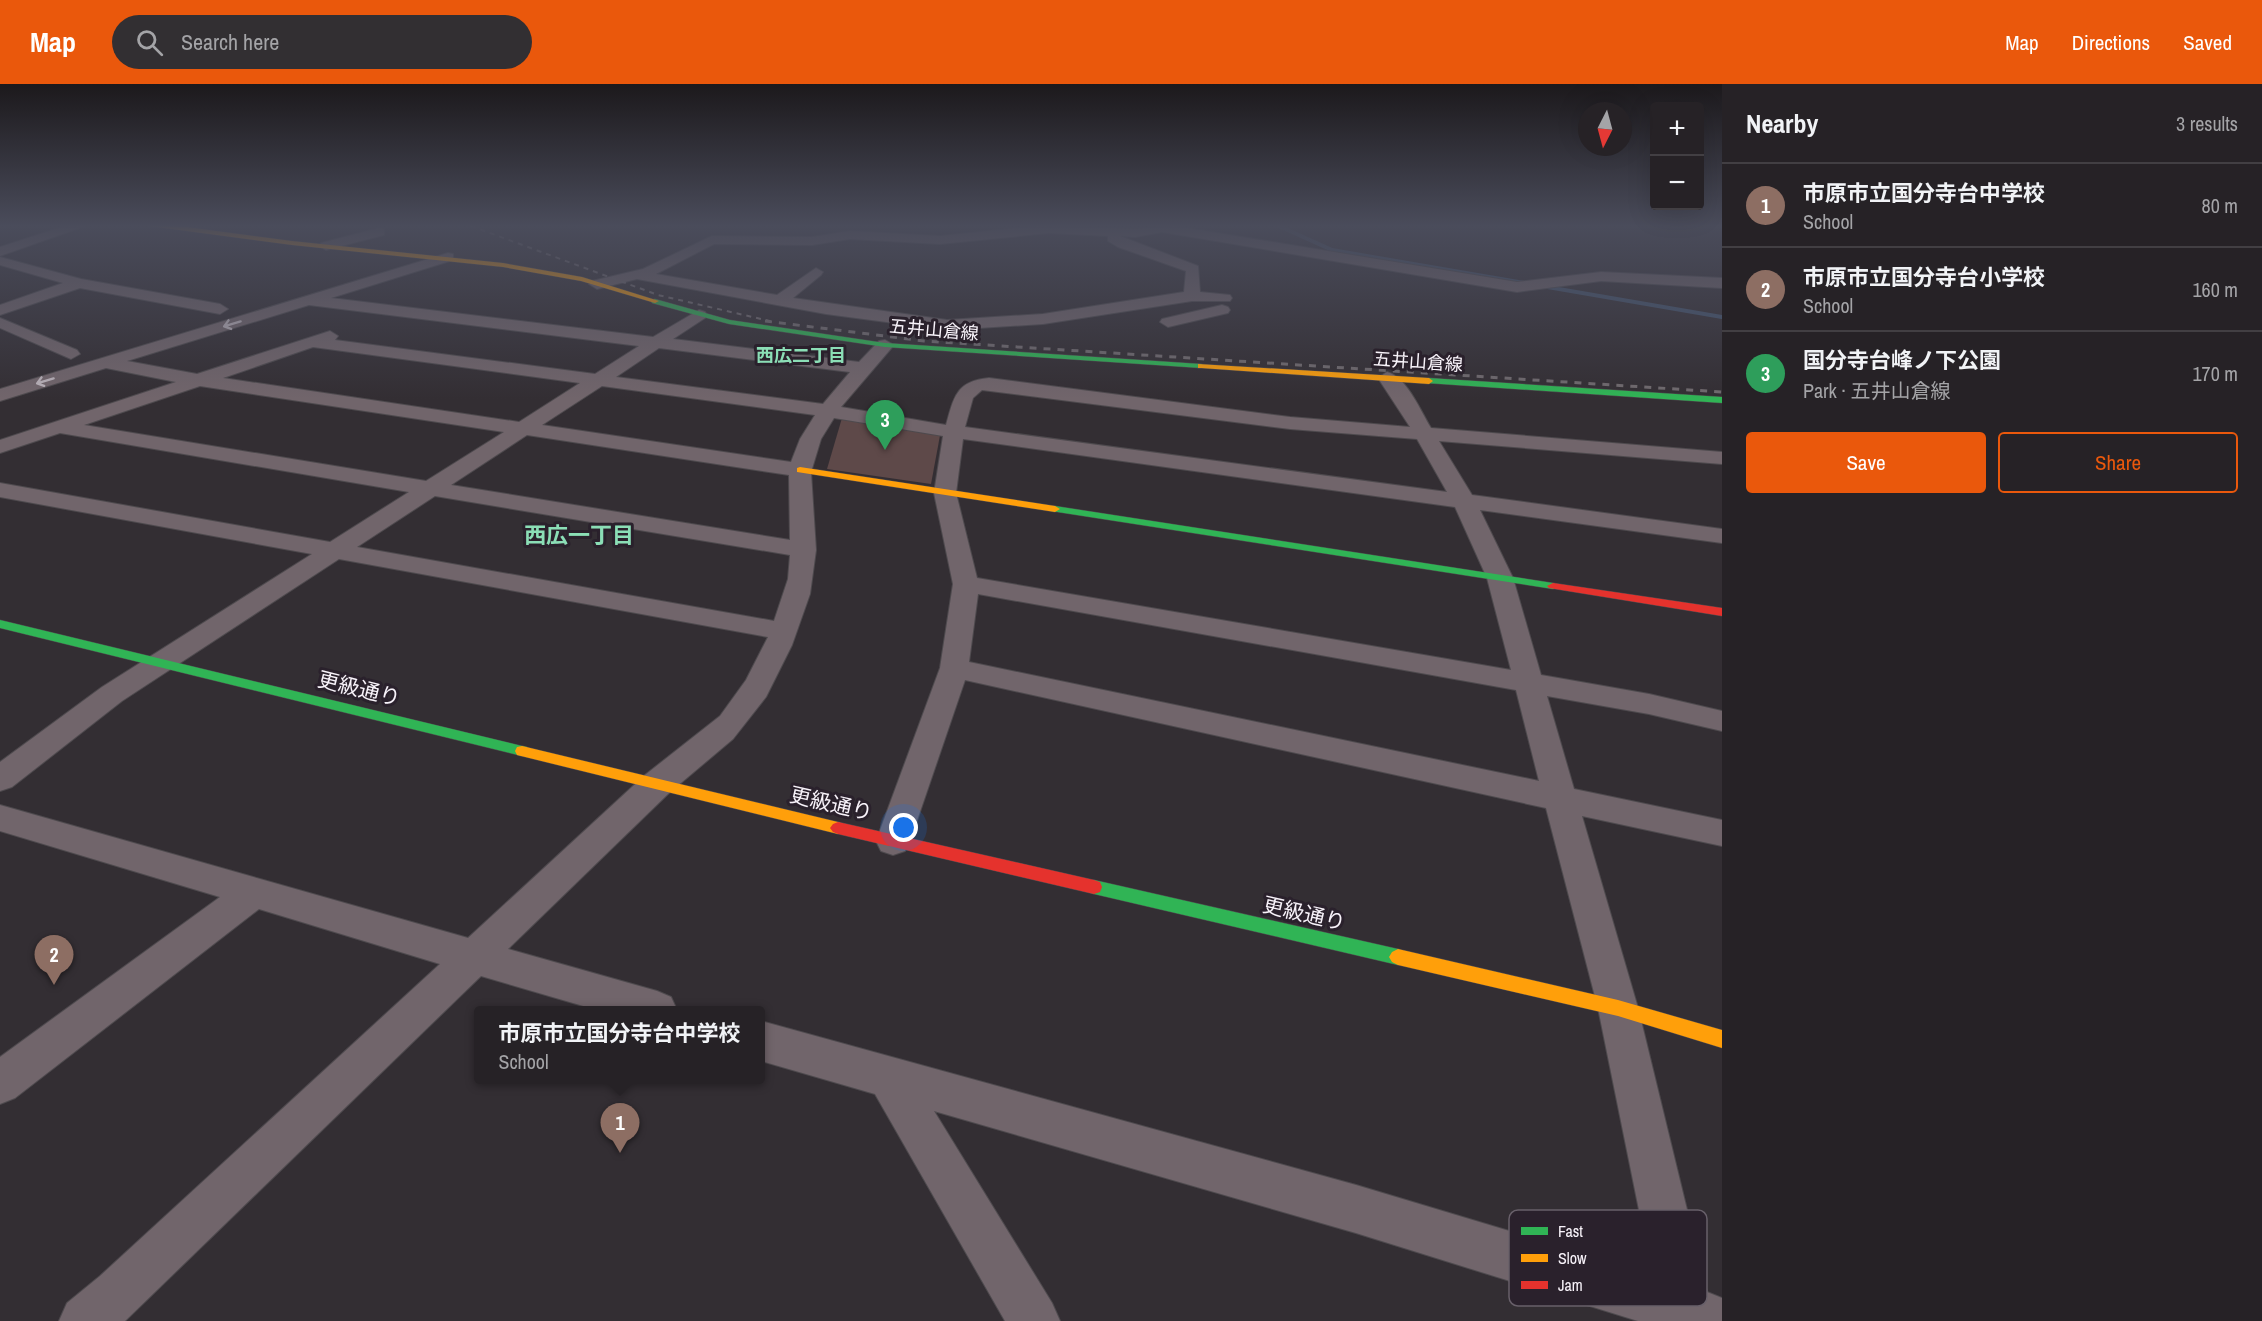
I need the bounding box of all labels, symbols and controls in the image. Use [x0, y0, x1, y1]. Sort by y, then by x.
search box [112, 15, 532, 69]
text: Map [30, 23, 76, 61]
icon: search [133, 26, 166, 59]
text: Search here [181, 27, 279, 57]
text: Map [2005, 28, 2039, 57]
text: Directions [2072, 28, 2150, 57]
text: Saved [2183, 28, 2232, 57]
north arrow [1578, 102, 1632, 156]
map controls [1650, 102, 1704, 210]
button: + [1650, 102, 1704, 156]
text: Nearby [1746, 106, 1818, 141]
text: 3 results [2176, 110, 2238, 137]
button: − [1650, 156, 1704, 210]
text: 市原市立国分寺台中学校 [1803, 178, 2045, 208]
text: 1 [1761, 192, 1770, 219]
text: 80 m [2202, 192, 2238, 219]
text: School [1803, 208, 1853, 235]
text: 市原市立国分寺台小学校 [1803, 262, 2045, 292]
text: 2 [1761, 276, 1770, 303]
text: 160 m [2192, 276, 2238, 303]
text: School [1803, 292, 1853, 319]
street label: 五井山倉線 [888, 313, 980, 346]
one-way arrow [223, 319, 242, 330]
district label: 西広二丁目 [756, 343, 846, 368]
text: 国分寺台峰ノ下公園 [1803, 345, 2001, 375]
street label: 五井山倉線 [1372, 346, 1464, 377]
text: 3 [1761, 360, 1770, 387]
text: 170 m [2192, 360, 2238, 387]
one-way arrow [36, 376, 55, 387]
text: Park · 五井山倉線 [1803, 377, 1950, 404]
pin: 3 [866, 400, 904, 450]
button: Save [1746, 432, 1986, 493]
button: Share [1998, 432, 2238, 493]
district label: 西広一丁目 [524, 520, 634, 550]
street label: 更級通り [315, 664, 403, 713]
street label: 更級通り [787, 780, 875, 827]
your location [889, 813, 918, 842]
street label: 更級通り [1260, 890, 1348, 937]
pin: 2 [34, 936, 74, 985]
popup [474, 1006, 765, 1084]
text: 市原市立国分寺台中学校 [498, 1018, 741, 1048]
text: School [498, 1048, 549, 1075]
pin: 1 [600, 1104, 640, 1153]
legend [1509, 1210, 1707, 1306]
text: Fast [1558, 1220, 1583, 1242]
text: Slow [1558, 1247, 1587, 1269]
text: Jam [1558, 1274, 1583, 1296]

